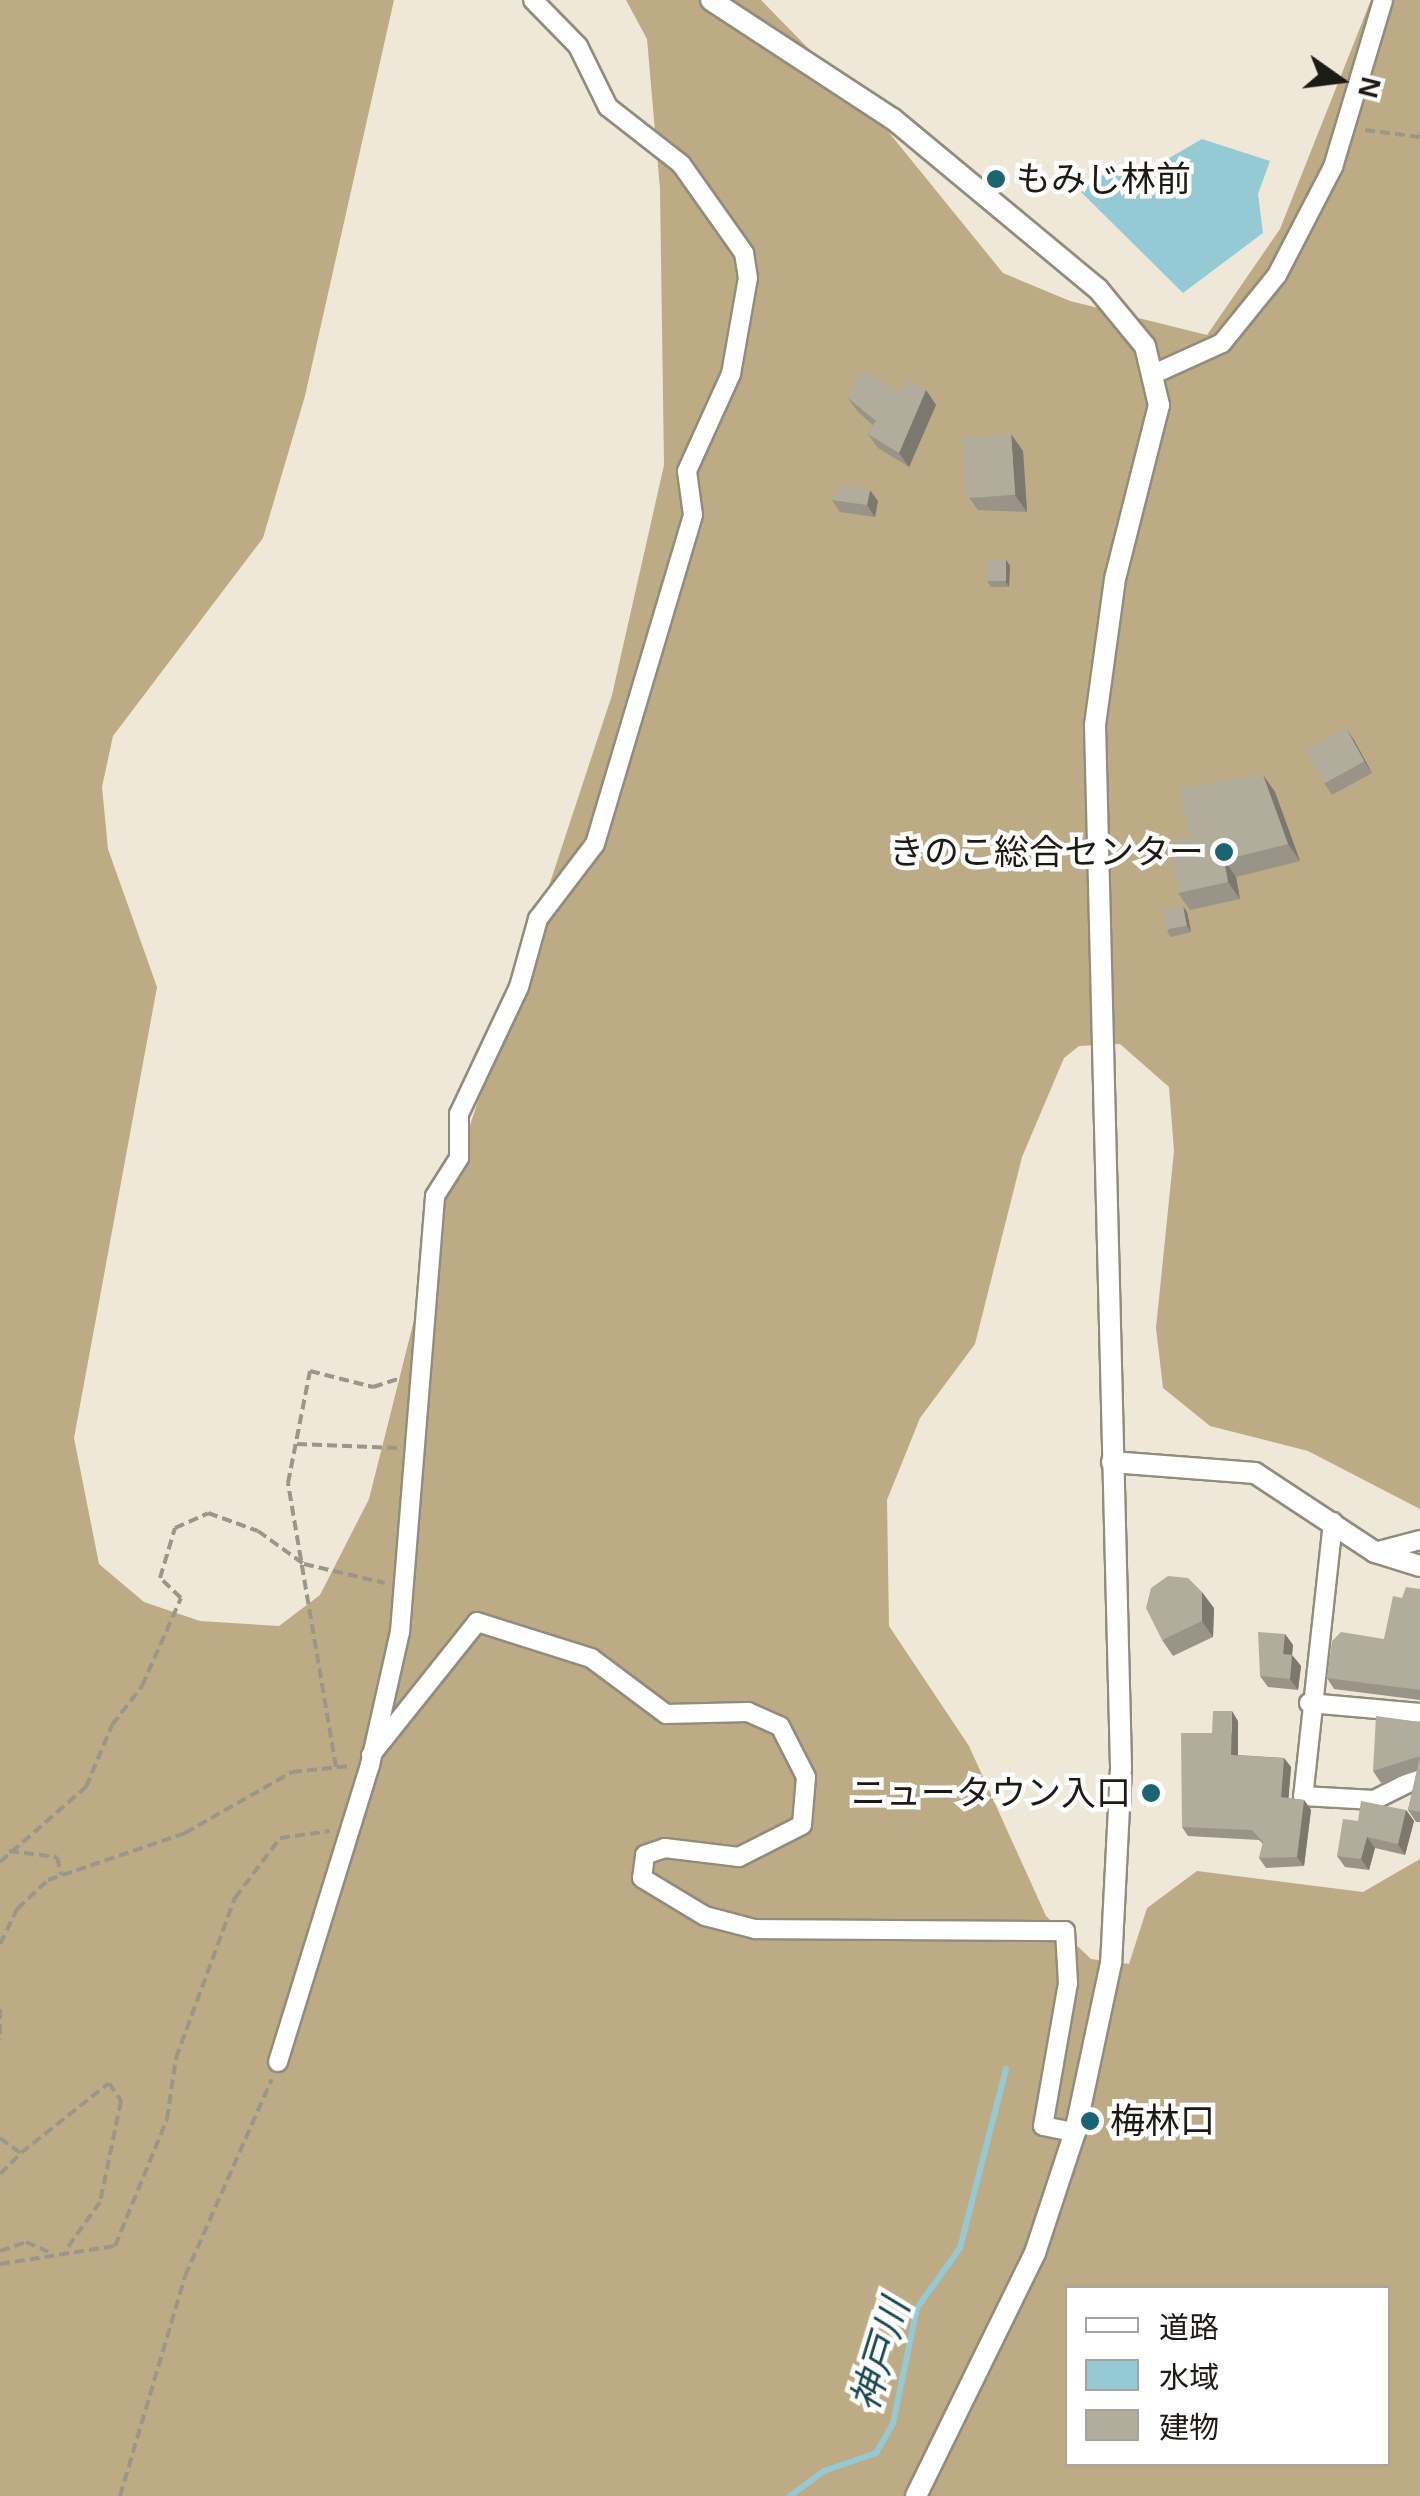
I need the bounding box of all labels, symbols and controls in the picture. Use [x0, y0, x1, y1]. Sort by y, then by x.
north arrow [1290, 30, 1390, 130]
text: N [1352, 74, 1387, 101]
place label: もみじ林前 [1016, 158, 1191, 200]
marker: もみじ林前 [985, 168, 1007, 190]
place label: きのこ総合センター [889, 831, 1204, 873]
marker: きのこ総合センター [1213, 841, 1235, 863]
place label: ニュータウン入口 [851, 1772, 1131, 1814]
marker: ニュータウン入口 [1140, 1782, 1162, 1804]
place label: 梅林口 [1110, 2100, 1215, 2142]
marker: 梅林口 [1079, 2110, 1101, 2132]
legend [1065, 2286, 1390, 2466]
water label: 神戸川 [843, 2294, 919, 2416]
text: 道路 [1159, 2311, 1219, 2344]
text: 水域 [1159, 2361, 1219, 2394]
text: 建物 [1159, 2411, 1219, 2444]

